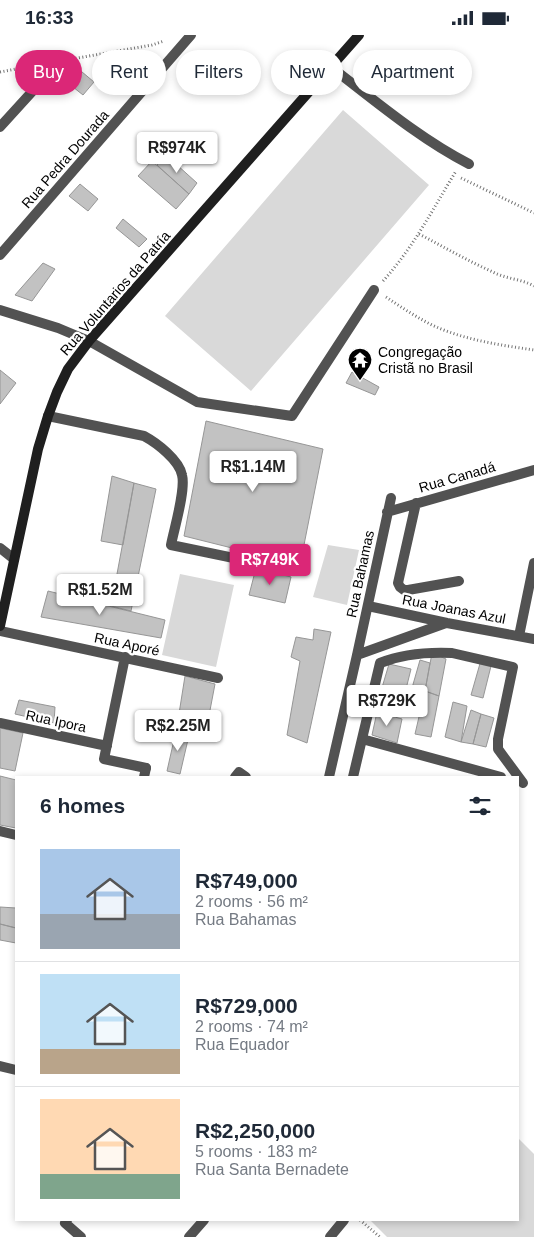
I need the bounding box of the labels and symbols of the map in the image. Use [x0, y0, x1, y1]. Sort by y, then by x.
street label: Rua Pedra Dourada [18, 107, 112, 211]
pin: R$974K [136, 131, 218, 174]
street label: Rua Voluntarios da Patría [57, 227, 174, 358]
place label: Congregação Cristã no Brasil [378, 344, 473, 376]
temple icon: Congregação Cristã no Brasil [347, 347, 373, 381]
pin: R$1.14M [207, 451, 299, 493]
street label: Rua Canadá [417, 458, 497, 496]
street label: Rua Bahamas [343, 529, 377, 619]
pin: R$749K [229, 543, 311, 586]
pin: R$1.52M [54, 573, 146, 616]
street label: Rua Joanas Azul [401, 591, 507, 627]
street label: Rua Aporé [93, 629, 161, 659]
pin: R$729K [346, 685, 428, 727]
street label: Rua Ipora [24, 707, 88, 735]
pin: R$2.25M [132, 709, 224, 752]

